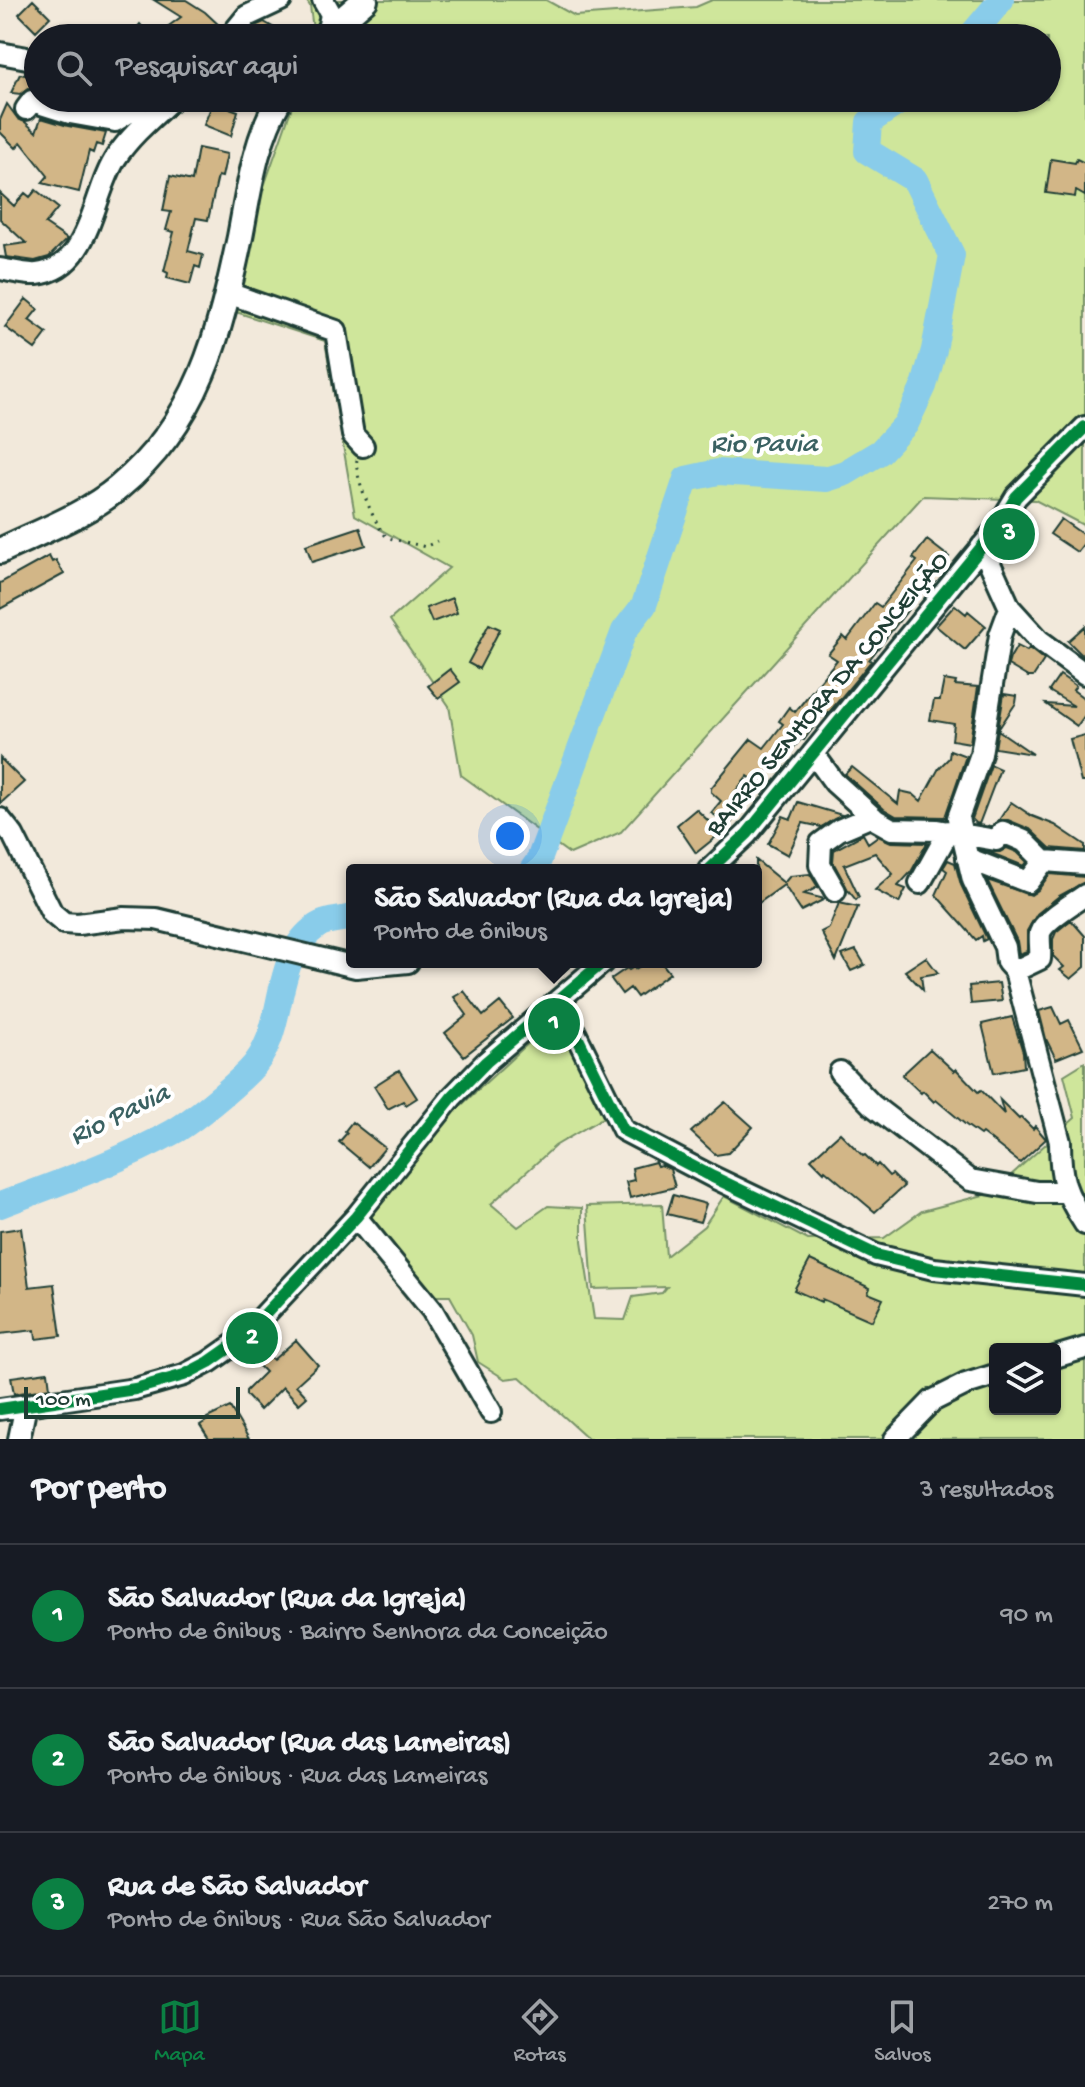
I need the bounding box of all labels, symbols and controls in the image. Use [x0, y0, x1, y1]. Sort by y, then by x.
search box [24, 24, 1061, 112]
icon: search [52, 46, 96, 90]
text: Pesquisar aqui [116, 51, 298, 86]
water label: Rio Pavia [711, 429, 819, 462]
pin: 3 [983, 504, 1035, 564]
street label: BAIRRO SENHORA DA CONCEIÇÃO [700, 546, 957, 844]
your location [490, 816, 530, 856]
popup [346, 864, 762, 968]
text: São Salvador (Rua da Igreja) [375, 883, 733, 918]
text: Ponto de ônibus [375, 918, 547, 949]
pin: 1 [528, 994, 580, 1054]
water label: Rio Pavia [65, 1077, 177, 1154]
pin: 2 [226, 1308, 278, 1368]
map controls [989, 1343, 1061, 1415]
button: layers [989, 1343, 1061, 1415]
scale bar [24, 1383, 240, 1419]
text: 100 m [36, 1388, 91, 1414]
text: Por perto [32, 1471, 166, 1511]
text: 3 resultados [920, 1476, 1053, 1507]
text: São Salvador (Rua da Igreja) [108, 1583, 467, 1618]
text: 1 [53, 1601, 63, 1632]
text: 90 m [1001, 1601, 1053, 1632]
text: Ponto de ônibus · Bairro Senhora da Conceição [108, 1618, 608, 1649]
text: São Salvador (Rua das Lameiras) [108, 1727, 511, 1762]
text: 2 [52, 1745, 64, 1776]
text: 260 m [988, 1745, 1053, 1776]
text: Ponto de ônibus · Rua das Lameiras [108, 1762, 487, 1793]
text: Rua de São Salvador [108, 1871, 366, 1906]
text: 3 [51, 1889, 65, 1920]
text: 270 m [987, 1889, 1053, 1920]
text: Ponto de ônibus · Rua São Salvador [108, 1906, 489, 1937]
tab: Mapa [154, 1995, 205, 2069]
tab: Rotas [513, 1995, 566, 2069]
tab: Salvos [874, 1995, 931, 2069]

